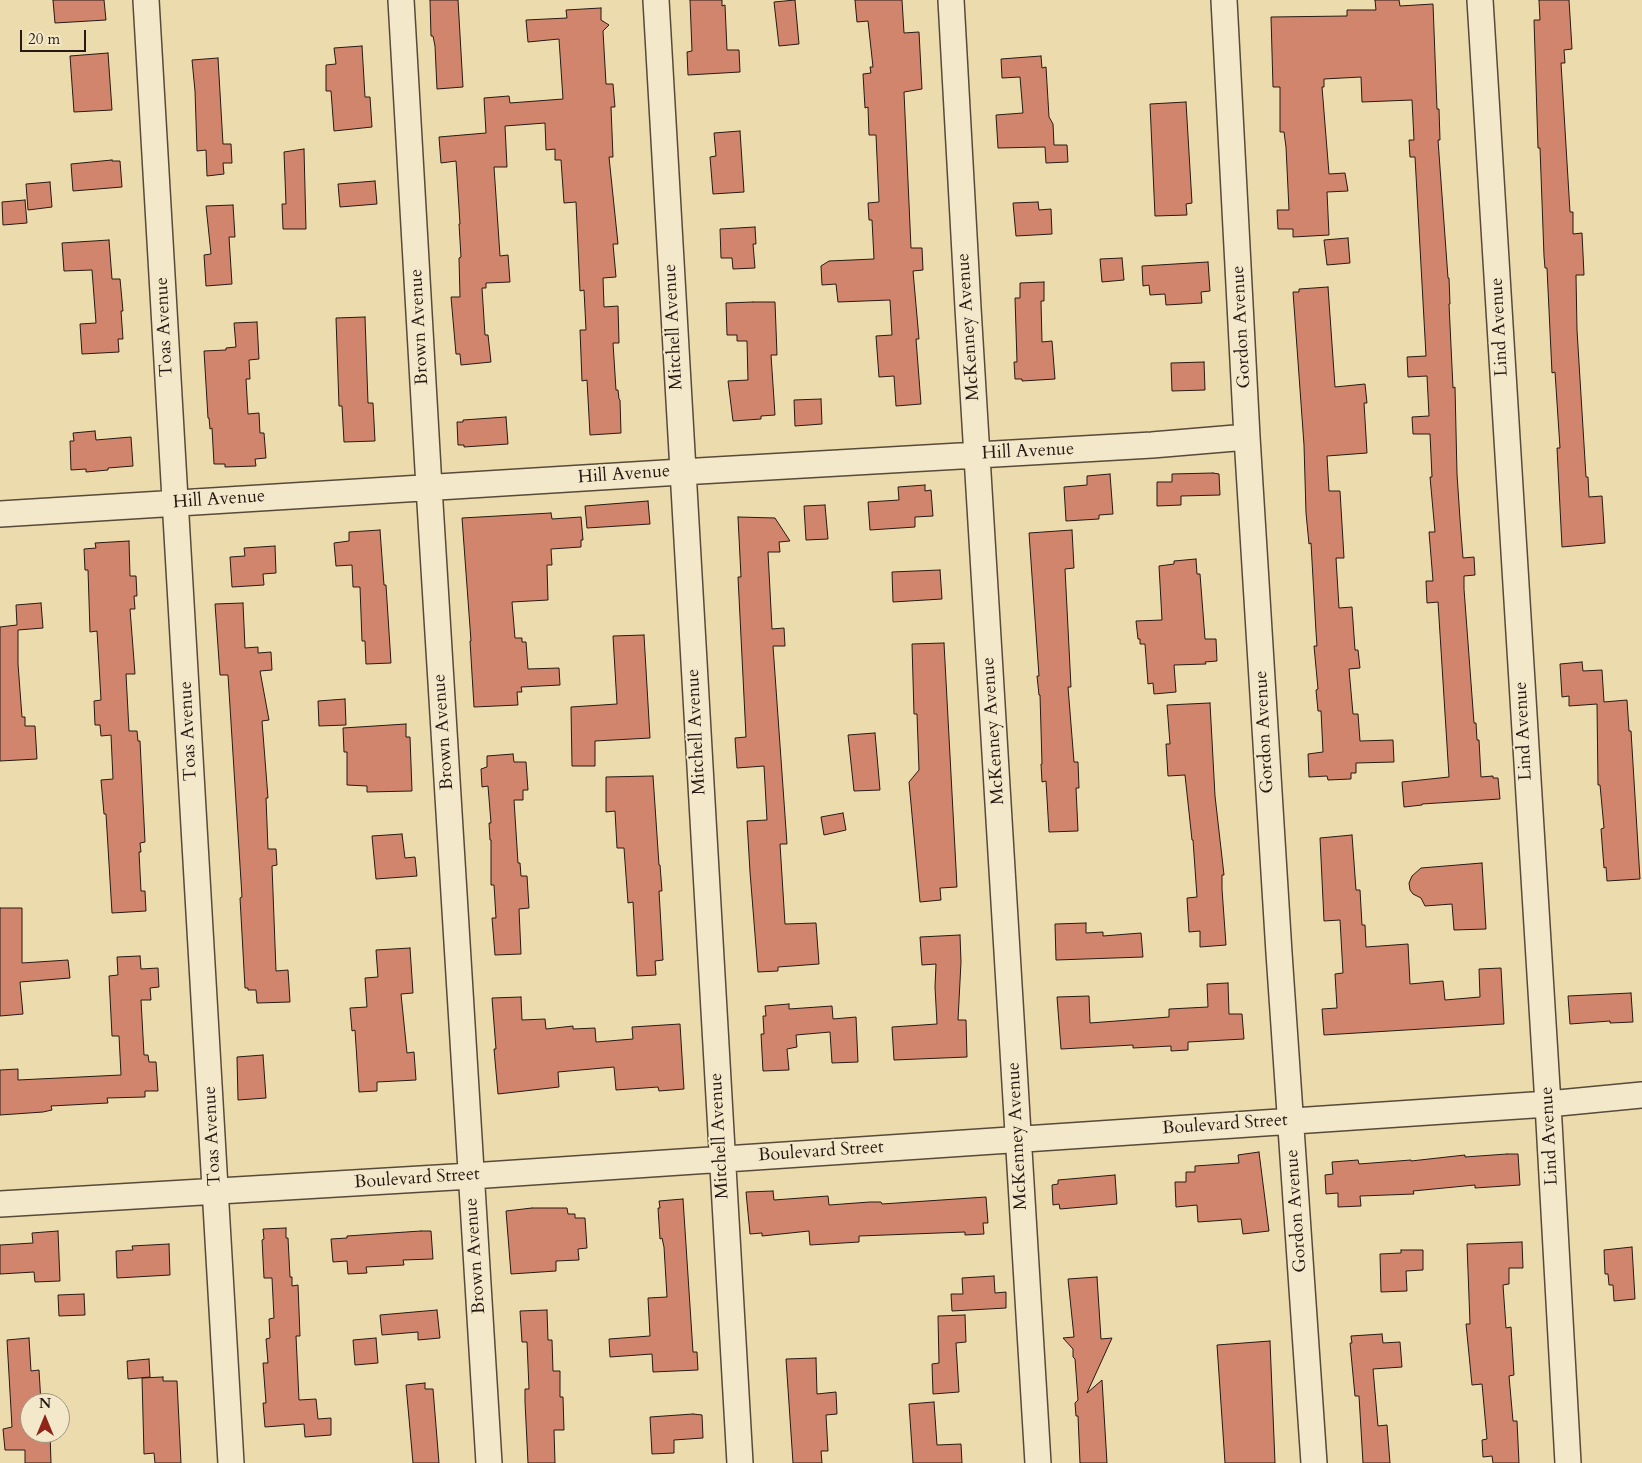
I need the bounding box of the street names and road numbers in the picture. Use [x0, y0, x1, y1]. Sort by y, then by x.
street label: McKenney Avenue [953, 252, 985, 402]
street label: Mitchell Avenue [660, 263, 688, 391]
street label: Gordon Avenue [1228, 265, 1256, 389]
street label: Brown Avenue [406, 268, 434, 386]
street label: Toas Avenue [152, 277, 178, 377]
street label: Lind Avenue [1487, 277, 1513, 377]
street label: Hill Avenue [981, 439, 1075, 465]
street label: Hill Avenue [577, 461, 671, 489]
street label: Hill Avenue [172, 486, 266, 514]
street label: McKenney Avenue [978, 656, 1010, 806]
street label: Mitchell Avenue [683, 668, 711, 796]
street label: Gordon Avenue [1251, 670, 1279, 794]
street label: Brown Avenue [429, 673, 459, 791]
street label: Toas Avenue [176, 681, 202, 781]
street label: Lind Avenue [1511, 681, 1537, 781]
street label: McKenney Avenue [1003, 1061, 1033, 1211]
street label: Mitchell Avenue [706, 1072, 734, 1200]
street label: Toas Avenue [200, 1086, 226, 1186]
street label: Lind Avenue [1537, 1086, 1563, 1186]
street label: Boulevard Street [1162, 1110, 1288, 1140]
street label: Boulevard Street [758, 1137, 884, 1167]
street label: Gordon Avenue [1282, 1149, 1312, 1273]
street label: Boulevard Street [354, 1164, 480, 1194]
street label: Brown Avenue [461, 1197, 491, 1315]

